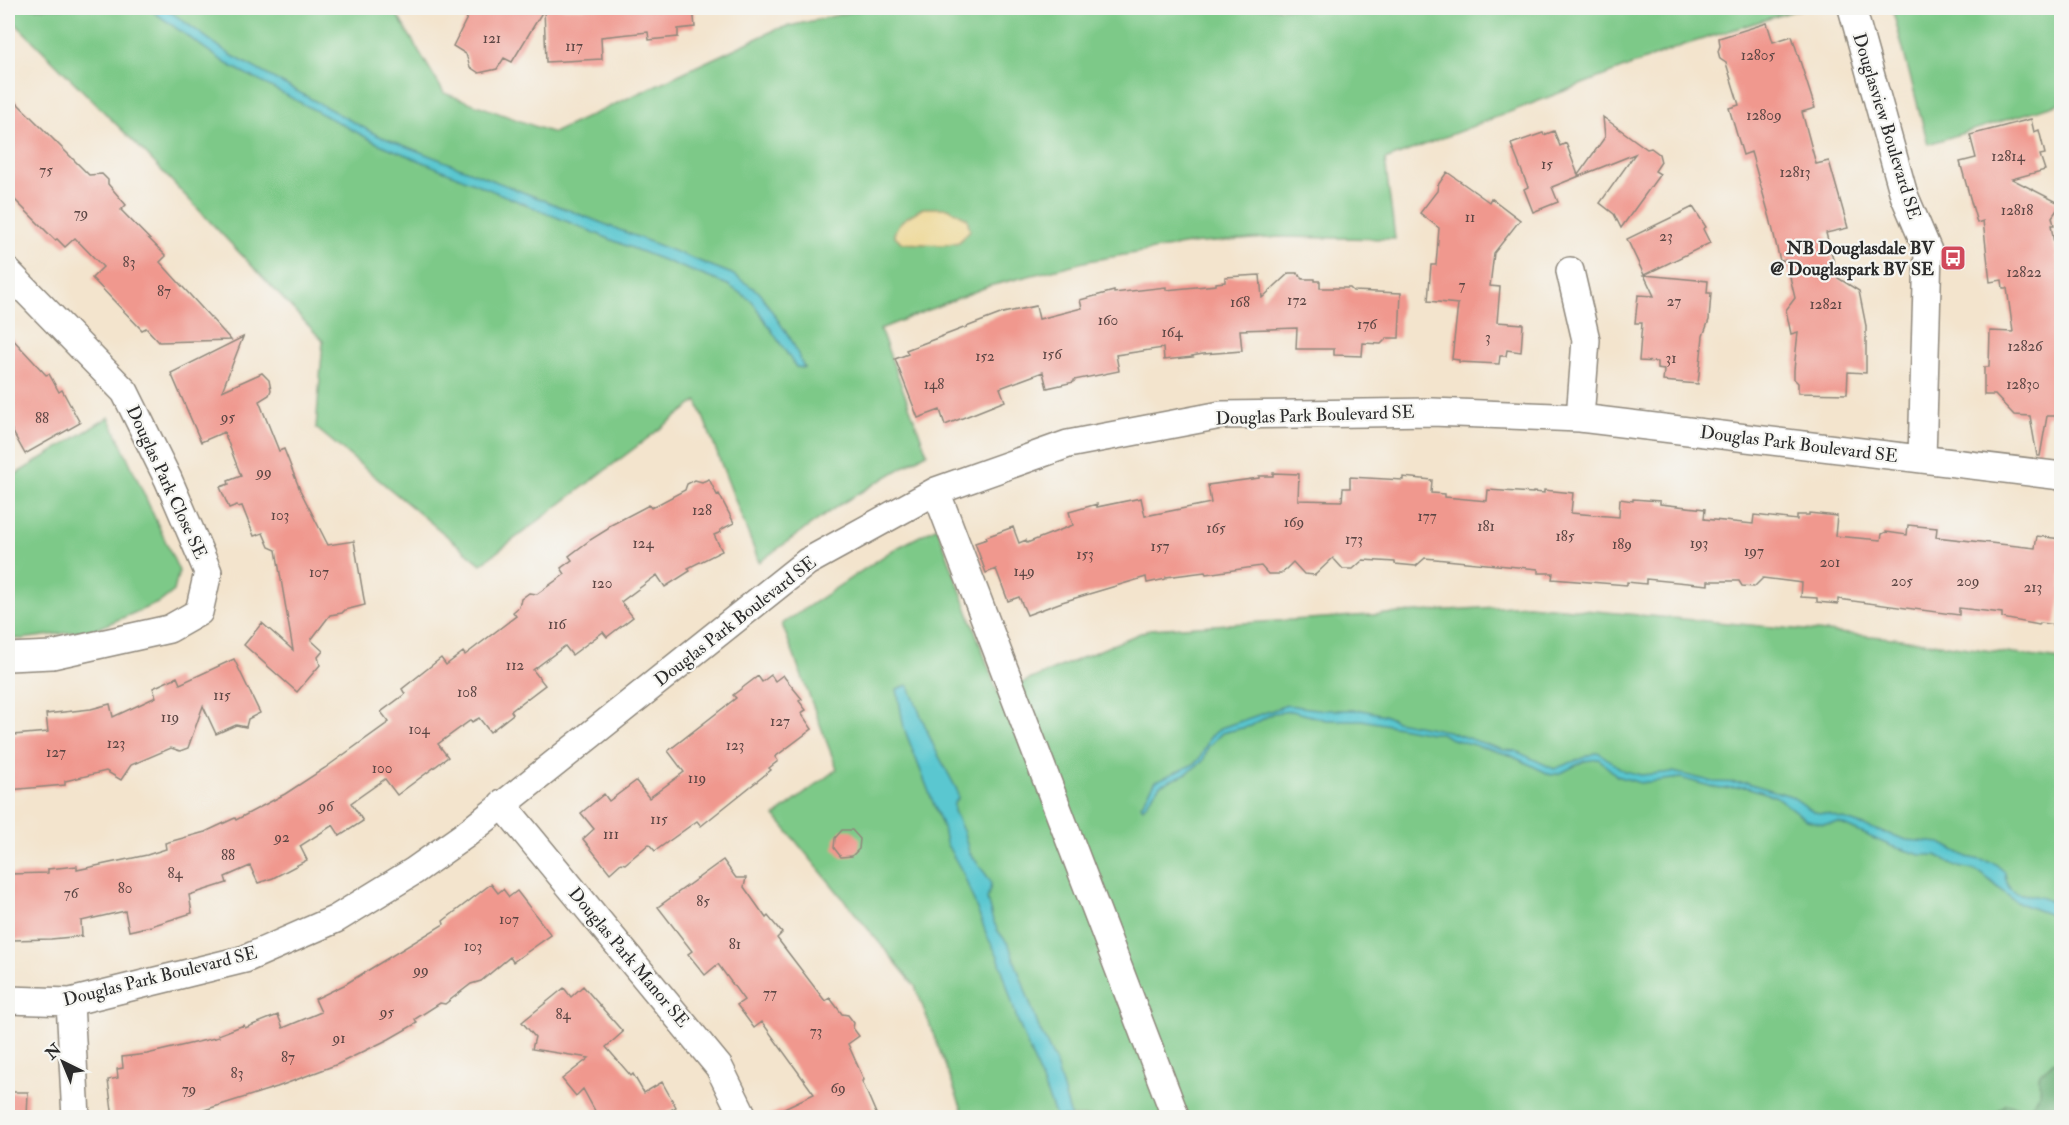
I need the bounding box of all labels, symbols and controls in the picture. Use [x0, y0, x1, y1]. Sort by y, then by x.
house number: 121 [483, 29, 501, 48]
street label: Douglasview Boulevard SE [1847, 30, 1926, 222]
house number: 117 [565, 37, 583, 56]
house number: 12805 [1741, 46, 1776, 65]
house number: 12809 [1746, 106, 1782, 125]
house number: 12814 [1991, 147, 2026, 166]
house number: 15 [1541, 155, 1553, 174]
house number: 75 [39, 161, 53, 180]
house number: 12813 [1779, 163, 1811, 182]
house number: 12818 [2001, 201, 2033, 220]
house number: 79 [74, 204, 88, 223]
house number: 11 [1465, 208, 1475, 227]
house number: 23 [1659, 227, 1673, 246]
place label: NB Douglasdale BV @ Douglaspark BV SE [1770, 237, 1935, 281]
bus stop icon: NB Douglasdale BV @ Douglaspark BV SE [1938, 243, 1968, 273]
house number: 83 [123, 253, 135, 272]
house number: 12822 [2006, 263, 2042, 282]
house number: 7 [1459, 276, 1466, 295]
house number: 87 [157, 282, 171, 301]
house number: 172 [1287, 291, 1307, 310]
house number: 27 [1667, 292, 1681, 311]
house number: 168 [1230, 293, 1250, 312]
house number: 12821 [1810, 295, 1842, 314]
house number: 160 [1098, 311, 1118, 330]
house number: 176 [1357, 315, 1378, 334]
house number: 164 [1162, 323, 1183, 342]
house number: 3 [1485, 328, 1491, 347]
house number: 12826 [2007, 337, 2044, 356]
house number: 156 [1042, 345, 1063, 364]
house number: 152 [975, 347, 995, 366]
house number: 31 [1665, 349, 1677, 368]
house number: 148 [924, 375, 944, 394]
house number: 12830 [2006, 375, 2040, 394]
street label: Douglas Park Boulevard SE [1215, 401, 1415, 430]
street label: Douglas Park Close SE [121, 402, 212, 563]
house number: 95 [220, 408, 236, 427]
house number: 88 [35, 409, 49, 428]
street label: Douglas Park Boulevard SE [1699, 421, 1899, 468]
house number: 99 [255, 463, 272, 482]
house number: 128 [692, 501, 712, 520]
house number: 103 [271, 506, 289, 525]
house number: 177 [1417, 507, 1437, 526]
house number: 169 [1284, 513, 1304, 532]
house number: 181 [1477, 517, 1495, 536]
house number: 165 [1206, 519, 1226, 538]
house number: 185 [1556, 527, 1575, 546]
house number: 173 [1345, 530, 1363, 549]
house number: 124 [632, 534, 654, 553]
house number: 193 [1690, 534, 1708, 553]
house number: 189 [1612, 535, 1632, 554]
house number: 157 [1151, 537, 1170, 556]
house number: 197 [1744, 542, 1764, 561]
house number: 153 [1076, 545, 1094, 564]
street label: Douglas Park Boulevard SE [650, 551, 821, 692]
house number: 201 [1820, 553, 1840, 572]
house number: 149 [1013, 562, 1035, 581]
house number: 107 [309, 563, 329, 582]
house number: 205 [1891, 572, 1913, 591]
house number: 209 [1957, 572, 1979, 591]
house number: 120 [592, 574, 612, 593]
house number: 213 [2024, 578, 2042, 597]
house number: 116 [548, 615, 568, 634]
house number: 112 [506, 656, 525, 675]
house number: 108 [457, 683, 477, 702]
house number: 115 [213, 686, 231, 705]
house number: 119 [161, 708, 179, 727]
house number: 127 [770, 712, 790, 731]
house number: 104 [409, 720, 430, 739]
house number: 123 [107, 734, 125, 753]
house number: 123 [726, 736, 744, 755]
house number: 127 [46, 743, 66, 762]
house number: 100 [372, 759, 392, 778]
house number: 119 [688, 769, 706, 788]
house number: 96 [317, 797, 335, 816]
house number: 115 [650, 810, 668, 829]
house number: 111 [603, 825, 619, 844]
house number: 92 [273, 828, 290, 847]
house number: 88 [221, 846, 235, 865]
house number: 84 [167, 864, 183, 883]
house number: 80 [118, 879, 132, 898]
street label: Douglas Park Manor SE [563, 882, 694, 1032]
house number: 76 [64, 884, 80, 903]
house number: 85 [696, 892, 710, 911]
house number: 107 [499, 910, 519, 929]
house number: 81 [729, 935, 741, 954]
house number: 103 [464, 937, 482, 956]
street label: Douglas Park Boulevard SE [61, 941, 260, 1012]
house number: 99 [412, 961, 429, 980]
house number: 77 [763, 984, 777, 1003]
house number: 95 [379, 1003, 395, 1022]
house number: 84 [555, 1005, 571, 1024]
house number: 73 [810, 1022, 822, 1041]
house number: 91 [332, 1029, 346, 1048]
north arrow [33, 1032, 93, 1092]
text: N [41, 1039, 66, 1065]
house number: 87 [281, 1048, 295, 1067]
house number: 83 [231, 1064, 243, 1083]
house number: 69 [830, 1079, 846, 1098]
house number: 79 [182, 1080, 196, 1099]

